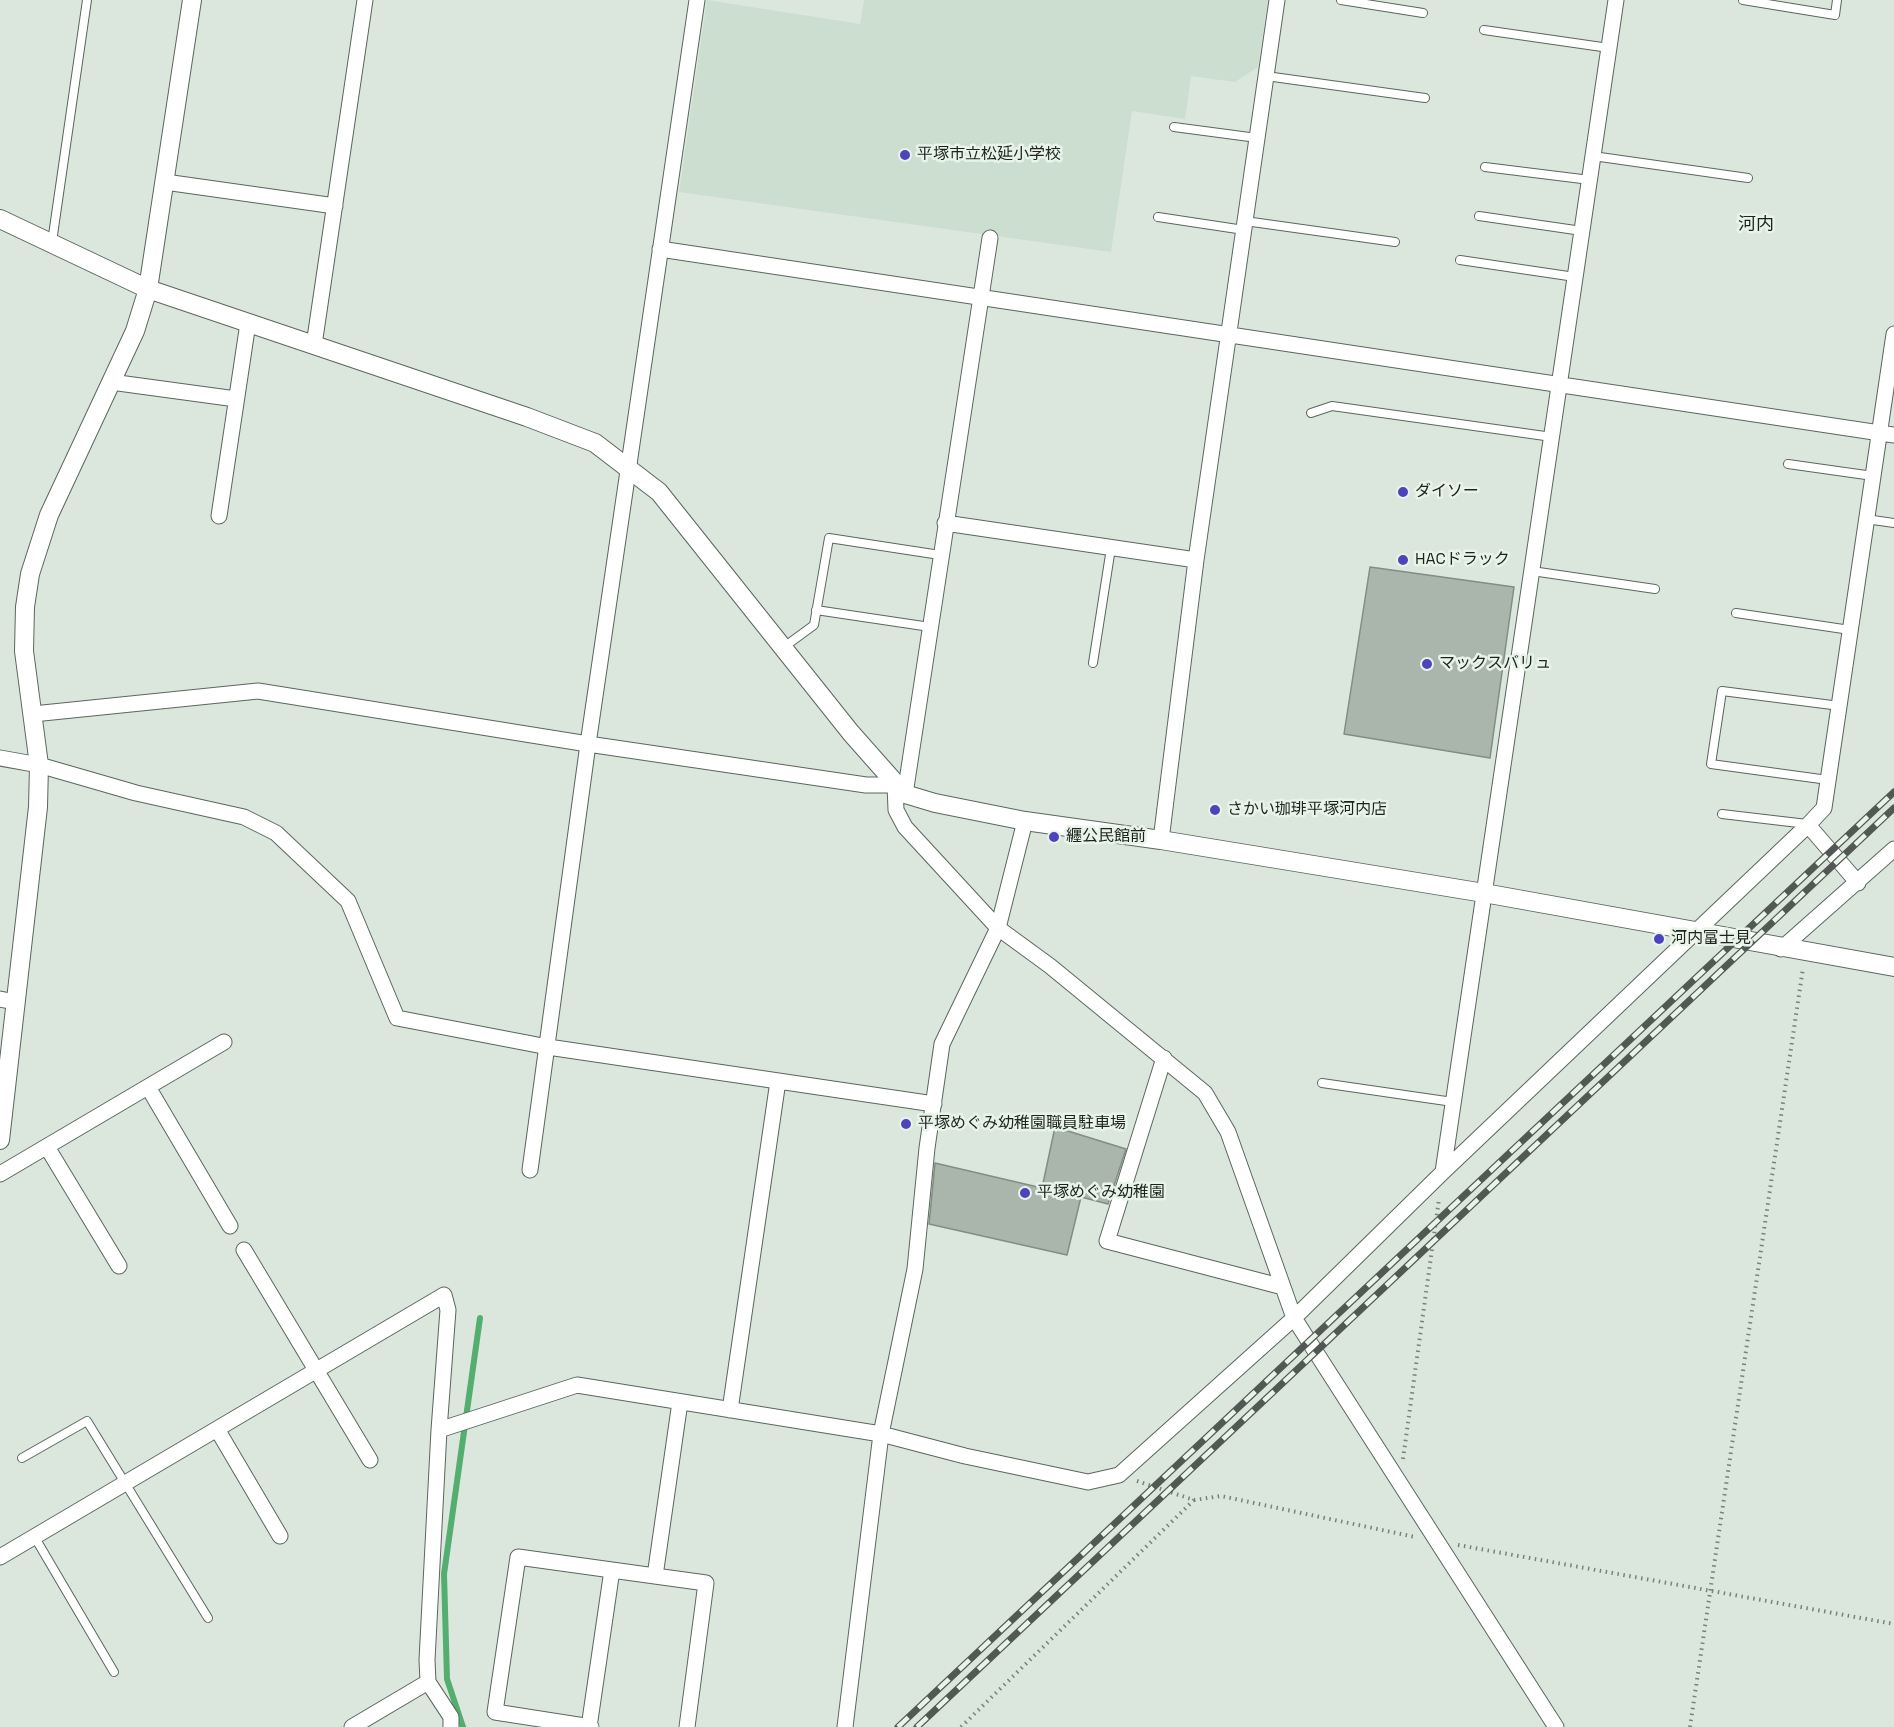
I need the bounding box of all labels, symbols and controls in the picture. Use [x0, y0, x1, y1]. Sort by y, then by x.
place label: 平塚市立松延小学校 [917, 145, 1061, 165]
marker: 平塚市立松延小学校 [898, 148, 912, 162]
district label: 河内 [1738, 214, 1774, 236]
place label: ダイソー [1415, 482, 1479, 502]
marker: ダイソー [1396, 485, 1410, 499]
place label: HACドラック [1415, 550, 1510, 570]
marker: HACドラック [1396, 553, 1410, 567]
place label: マックスバリュ [1439, 654, 1551, 674]
marker: マックスバリュ [1420, 657, 1434, 671]
place label: さかい珈琲平塚河内店 [1227, 800, 1387, 820]
marker: さかい珈琲平塚河内店 [1208, 803, 1222, 817]
place label: 纒公民館前 [1066, 827, 1146, 847]
marker: 纒公民館前 [1047, 830, 1061, 844]
place label: 河内富士見 [1671, 929, 1751, 949]
marker: 河内富士見 [1652, 932, 1666, 946]
place label: 平塚めぐみ幼稚園職員駐車場 [918, 1114, 1126, 1134]
marker: 平塚めぐみ幼稚園職員駐車場 [899, 1117, 913, 1131]
place label: 平塚めぐみ幼稚園 [1037, 1183, 1165, 1203]
marker: 平塚めぐみ幼稚園 [1018, 1186, 1032, 1200]

